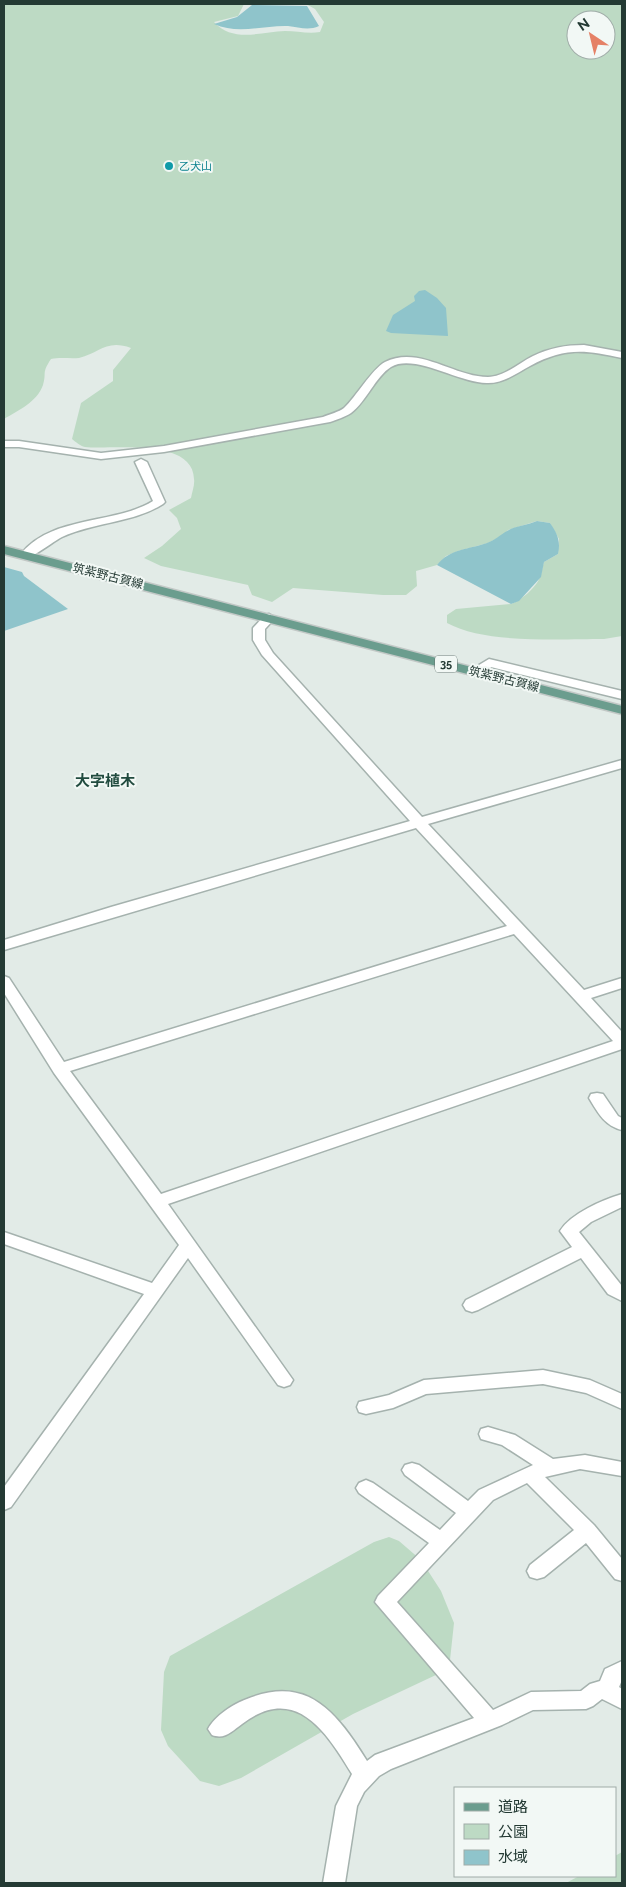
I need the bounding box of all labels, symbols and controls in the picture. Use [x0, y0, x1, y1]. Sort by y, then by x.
north arrow [566, 10, 616, 60]
text: N [575, 15, 593, 34]
marker: 乙犬山 [163, 160, 175, 172]
place label: 乙犬山 [179, 160, 212, 173]
street label: 筑紫野古賀線 [71, 560, 145, 592]
road number: 35 [435, 656, 457, 672]
street label: 筑紫野古賀線 [467, 663, 541, 695]
district label: 大字植木 [75, 772, 135, 790]
legend [454, 1787, 616, 1877]
text: 道路 [498, 1798, 528, 1816]
text: 公園 [498, 1823, 528, 1841]
text: 水域 [498, 1848, 528, 1866]

